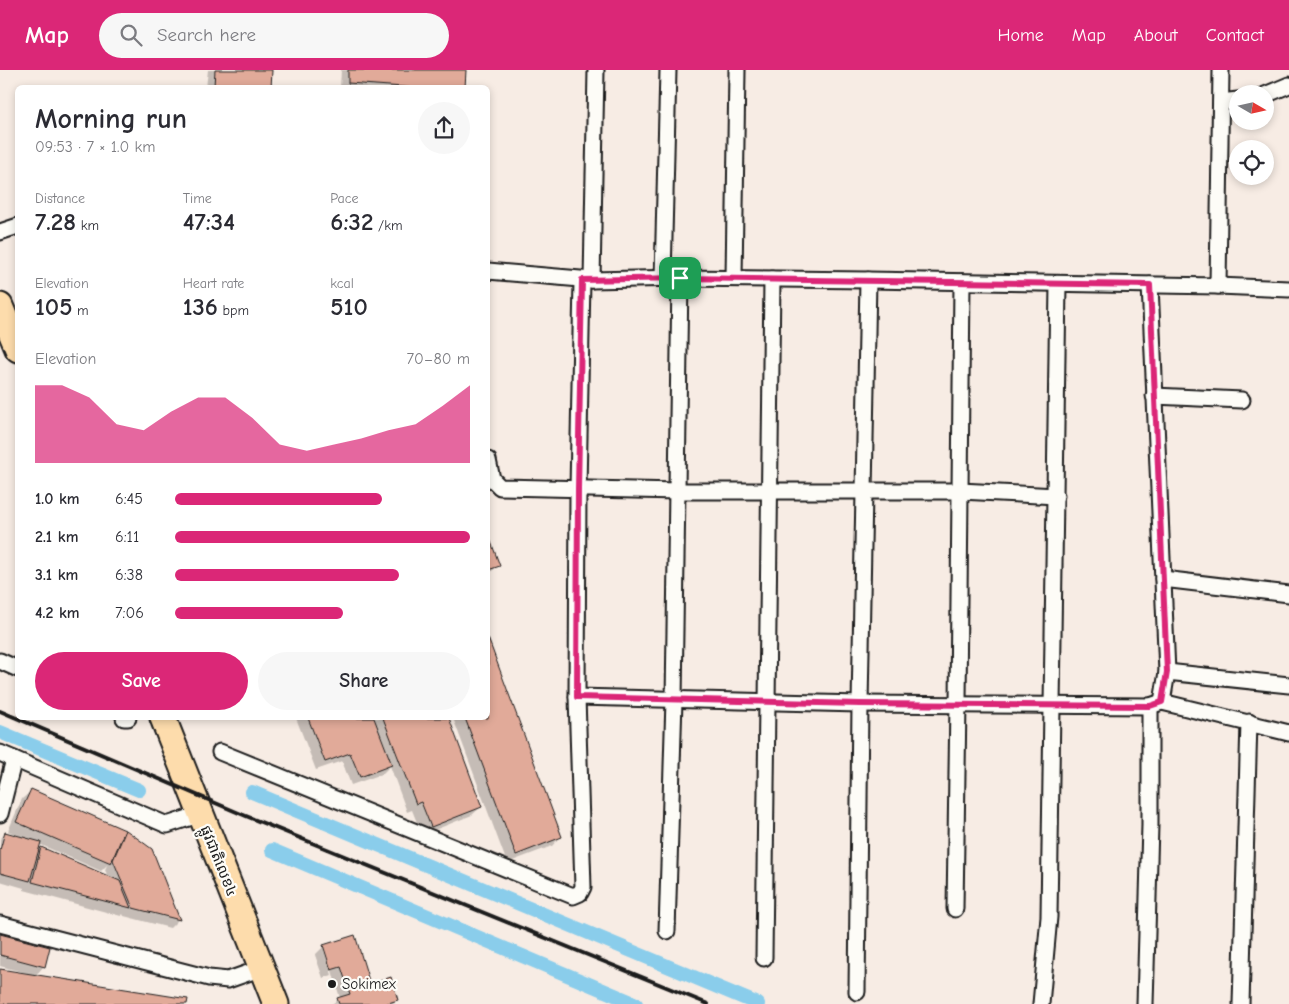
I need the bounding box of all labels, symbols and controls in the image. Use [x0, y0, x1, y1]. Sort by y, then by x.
search box [99, 13, 449, 58]
text: Map [25, 21, 69, 49]
icon: search [117, 21, 145, 49]
text: Search here [157, 24, 256, 46]
text: Home [997, 25, 1044, 46]
text: Map [1072, 25, 1106, 46]
text: About [1134, 25, 1178, 46]
text: Contact [1206, 25, 1264, 46]
north arrow [1229, 85, 1274, 130]
map controls [1229, 85, 1274, 185]
button: share [418, 102, 470, 154]
text: Morning run [35, 103, 187, 135]
text: 09:53 · 7 × 1.0 km [35, 138, 156, 156]
button: locate [1229, 140, 1274, 185]
text: Distance [35, 190, 85, 207]
text: Time [183, 190, 212, 207]
text: Pace [330, 190, 359, 207]
text: 7.28 [35, 207, 76, 236]
text: 47:34 [183, 207, 235, 236]
text: 6:32 [330, 207, 373, 236]
text: km [76, 217, 99, 234]
text: /km [373, 217, 403, 234]
pin [659, 257, 701, 299]
icon: arrive [666, 264, 694, 292]
text: Elevation [35, 275, 89, 292]
text: Heart rate [183, 275, 244, 292]
text: kcal [330, 275, 354, 292]
text: 105 [35, 292, 72, 321]
text: 136 [183, 292, 218, 321]
text: 510 [330, 292, 368, 321]
text: m [72, 302, 89, 319]
text: bpm [218, 302, 249, 319]
text: Elevation [35, 350, 96, 368]
text: 70–80 m [407, 350, 470, 368]
text: 1.0 km [35, 490, 80, 508]
text: 6:45 [115, 490, 143, 508]
text: 2.1 km [35, 528, 78, 546]
text: 6:11 [115, 528, 139, 546]
text: 3.1 km [35, 566, 78, 584]
text: 6:38 [115, 566, 143, 584]
text: 4.2 km [35, 604, 80, 622]
text: 7:06 [115, 604, 144, 622]
button: Save [35, 652, 248, 710]
button: Share [258, 652, 470, 710]
street label: ផ្លូវជាតិលេខ៤ [192, 823, 241, 901]
place label: Sokimex [342, 975, 397, 993]
marker: Sokimex [326, 978, 338, 990]

